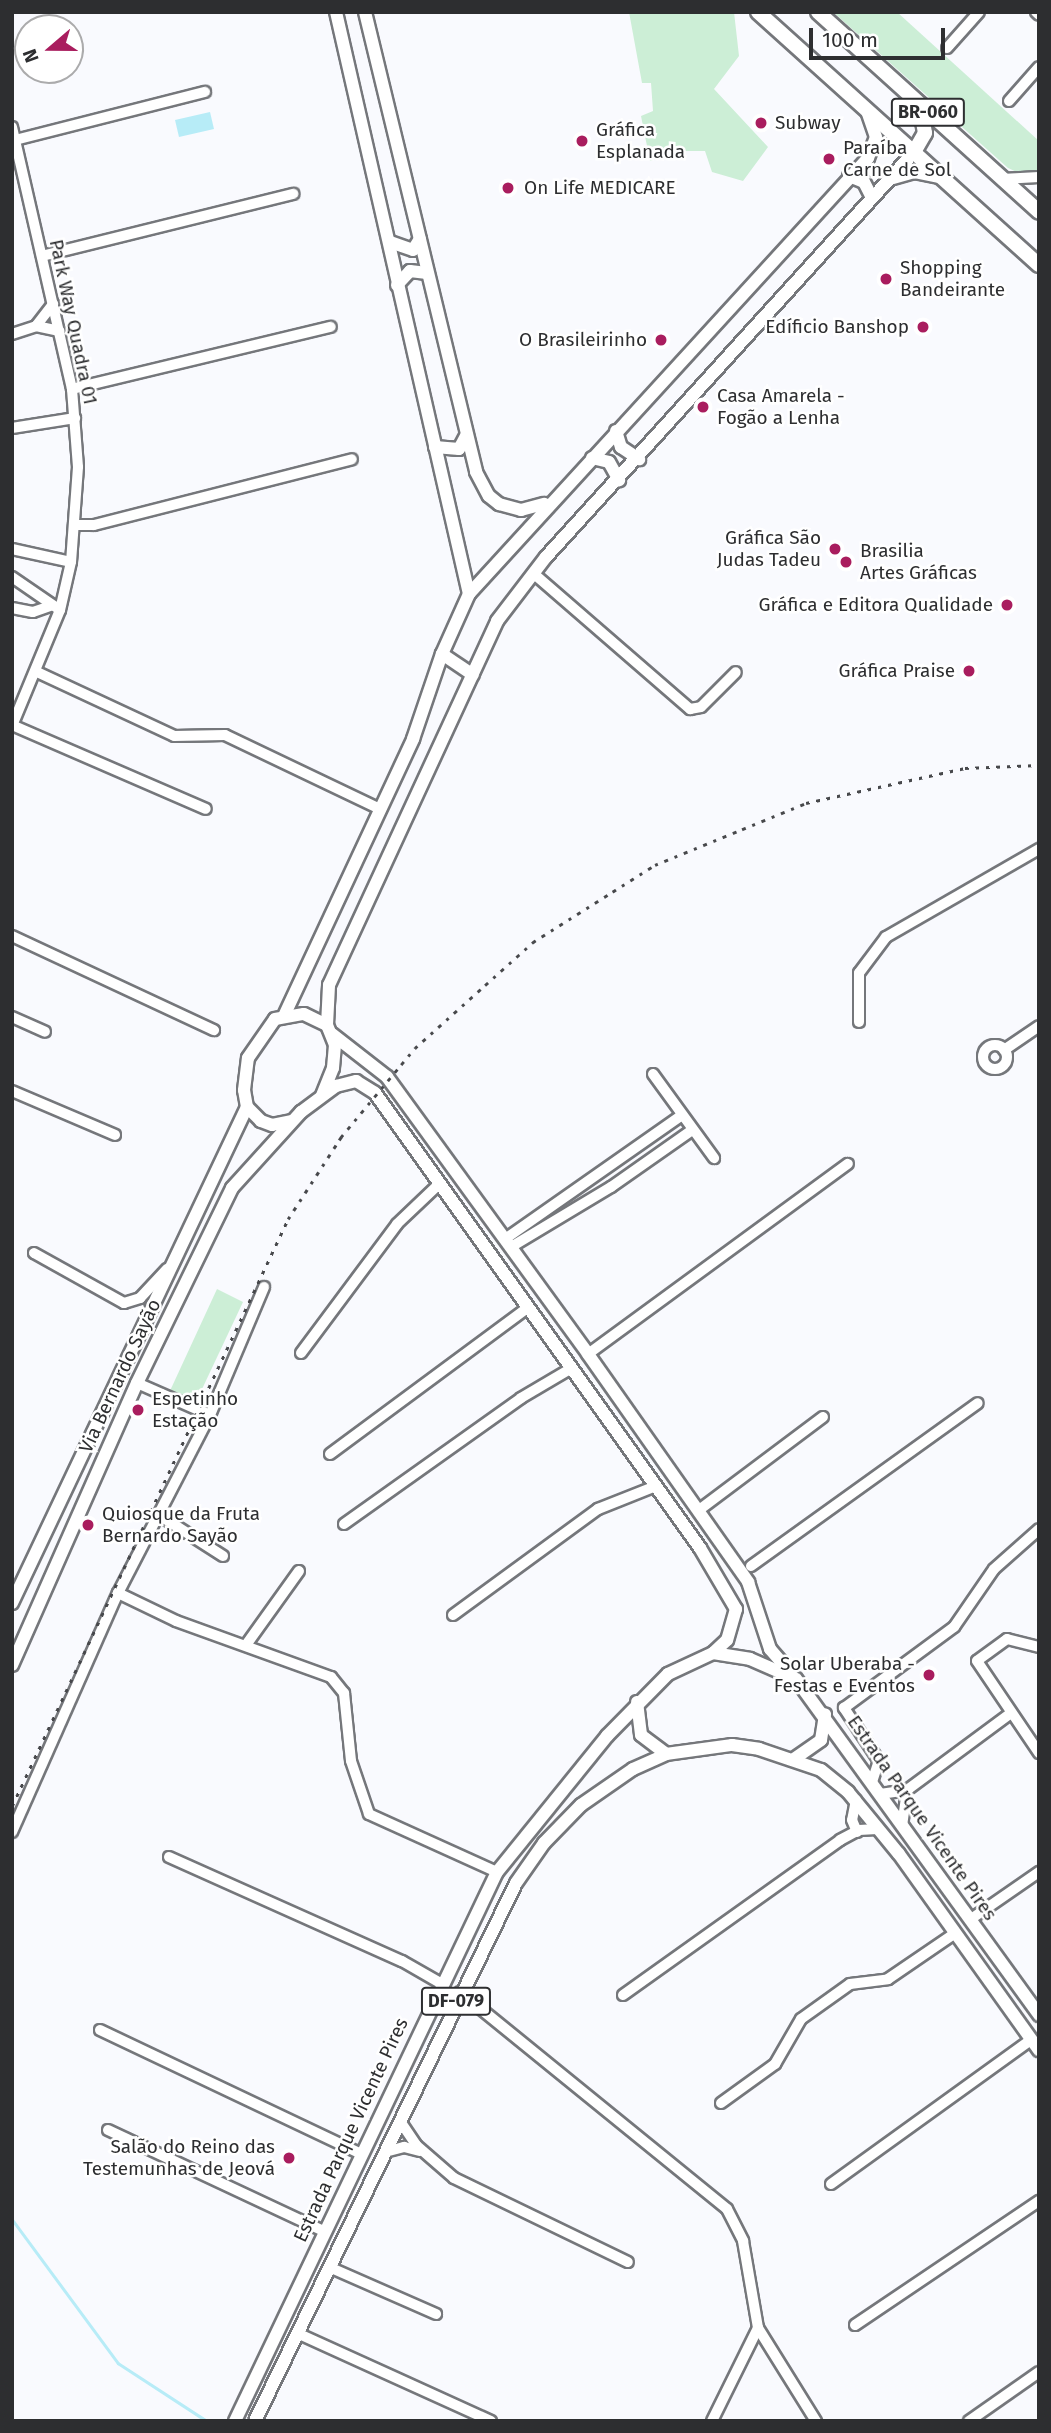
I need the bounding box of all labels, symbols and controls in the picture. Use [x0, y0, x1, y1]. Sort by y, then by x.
north arrow [14, 14, 84, 84]
scale bar [813, 14, 950, 58]
text: 100 m [822, 27, 878, 53]
text: N [18, 46, 44, 66]
road number: BR-060 [890, 98, 967, 127]
place label: Subway [775, 112, 840, 134]
marker: Subway [753, 115, 769, 131]
place label: Gráfica Esplanada [596, 119, 685, 163]
marker: Gráfica Esplanada [574, 133, 590, 149]
place label: Paraíba Carne de Sol [843, 137, 951, 181]
marker: Paraíba Carne de Sol [821, 151, 837, 167]
place label: On Life MEDICARE [524, 177, 676, 199]
marker: On Life MEDICARE [498, 178, 518, 198]
street label: Park Way Quadra 01 [44, 237, 102, 407]
place label: Shopping Bandeirante [900, 257, 1005, 301]
marker: Shopping Bandeirante [878, 271, 894, 287]
place label: Edíficio Banshop [765, 316, 909, 338]
marker: Edíficio Banshop [915, 319, 931, 335]
place label: O Brasileirinho [519, 329, 647, 351]
marker: O Brasileirinho [653, 332, 669, 348]
place label: Casa Amarela - Fogão a Lenha [717, 385, 845, 429]
marker: Casa Amarela - Fogão a Lenha [695, 399, 711, 415]
place label: Gráfica São Judas Tadeu [717, 527, 821, 571]
place label: Brasilia Artes Gráficas [860, 540, 977, 584]
marker: Gráfica São Judas Tadeu [827, 541, 843, 557]
marker: Brasilia Artes Gráficas [838, 554, 854, 570]
place label: Gráfica e Editora Qualidade [759, 594, 993, 616]
marker: Gráfica e Editora Qualidade [999, 597, 1015, 613]
place label: Gráfica Praise [839, 660, 955, 682]
marker: Gráfica Praise [961, 663, 977, 679]
street label: Via Bernardo Sayão [74, 1295, 166, 1457]
place label: Espetinho Estação [152, 1388, 238, 1432]
marker: Espetinho Estação [130, 1402, 146, 1418]
place label: Quiosque da Fruta Bernardo Sayão [102, 1503, 260, 1547]
marker: Quiosque da Fruta Bernardo Sayão [80, 1517, 96, 1533]
place label: Solar Uberaba - Festas e Eventos [774, 1653, 915, 1697]
marker: Solar Uberaba - Festas e Eventos [921, 1667, 937, 1683]
street label: Estrada Parque Vicente Pires [842, 1711, 1002, 1925]
road number: DF-079 [419, 1986, 493, 2015]
street label: Estrada Parque Vicente Pires [289, 2014, 413, 2246]
place label: Salão do Reino das Testemunhas de Jeová [83, 2136, 275, 2180]
marker: Salão do Reino das Testemunhas de Jeová [281, 2150, 297, 2166]

